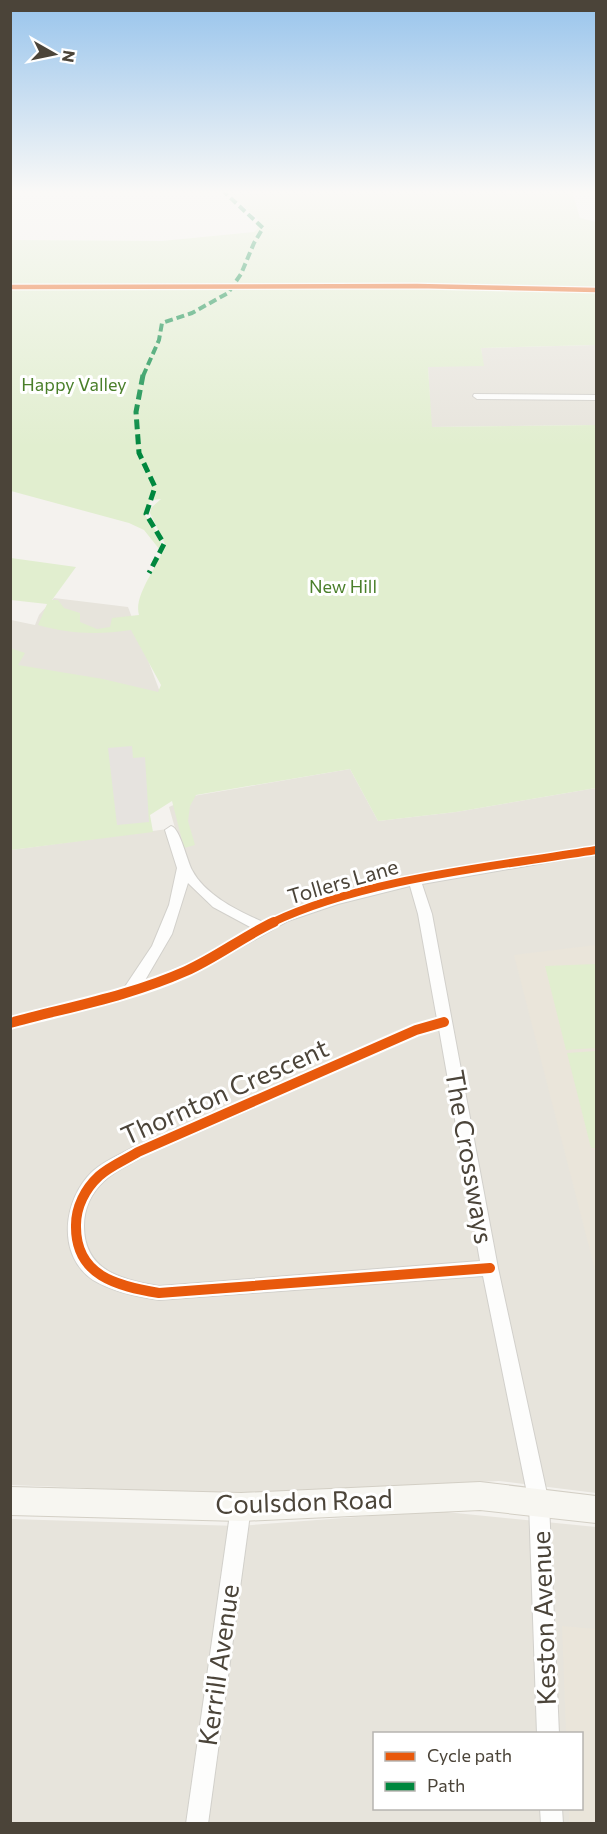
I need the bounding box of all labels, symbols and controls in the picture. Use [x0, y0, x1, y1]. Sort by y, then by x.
north arrow [24, 24, 84, 84]
text: N [59, 49, 80, 64]
park label: Happy Valley [21, 373, 127, 395]
park label: New Hill [309, 575, 377, 597]
street label: Tollers Lane [284, 853, 401, 908]
street label: Thornton Crescent [116, 1031, 333, 1150]
street label: The Crossways [440, 1068, 501, 1246]
street label: Coulsdon Road [215, 1482, 393, 1519]
street label: Keston Avenue [524, 1530, 561, 1706]
street label: Kerrill Avenue [191, 1582, 244, 1747]
legend [373, 1732, 583, 1810]
text: Cycle path [427, 1744, 512, 1766]
text: Path [427, 1774, 465, 1796]

